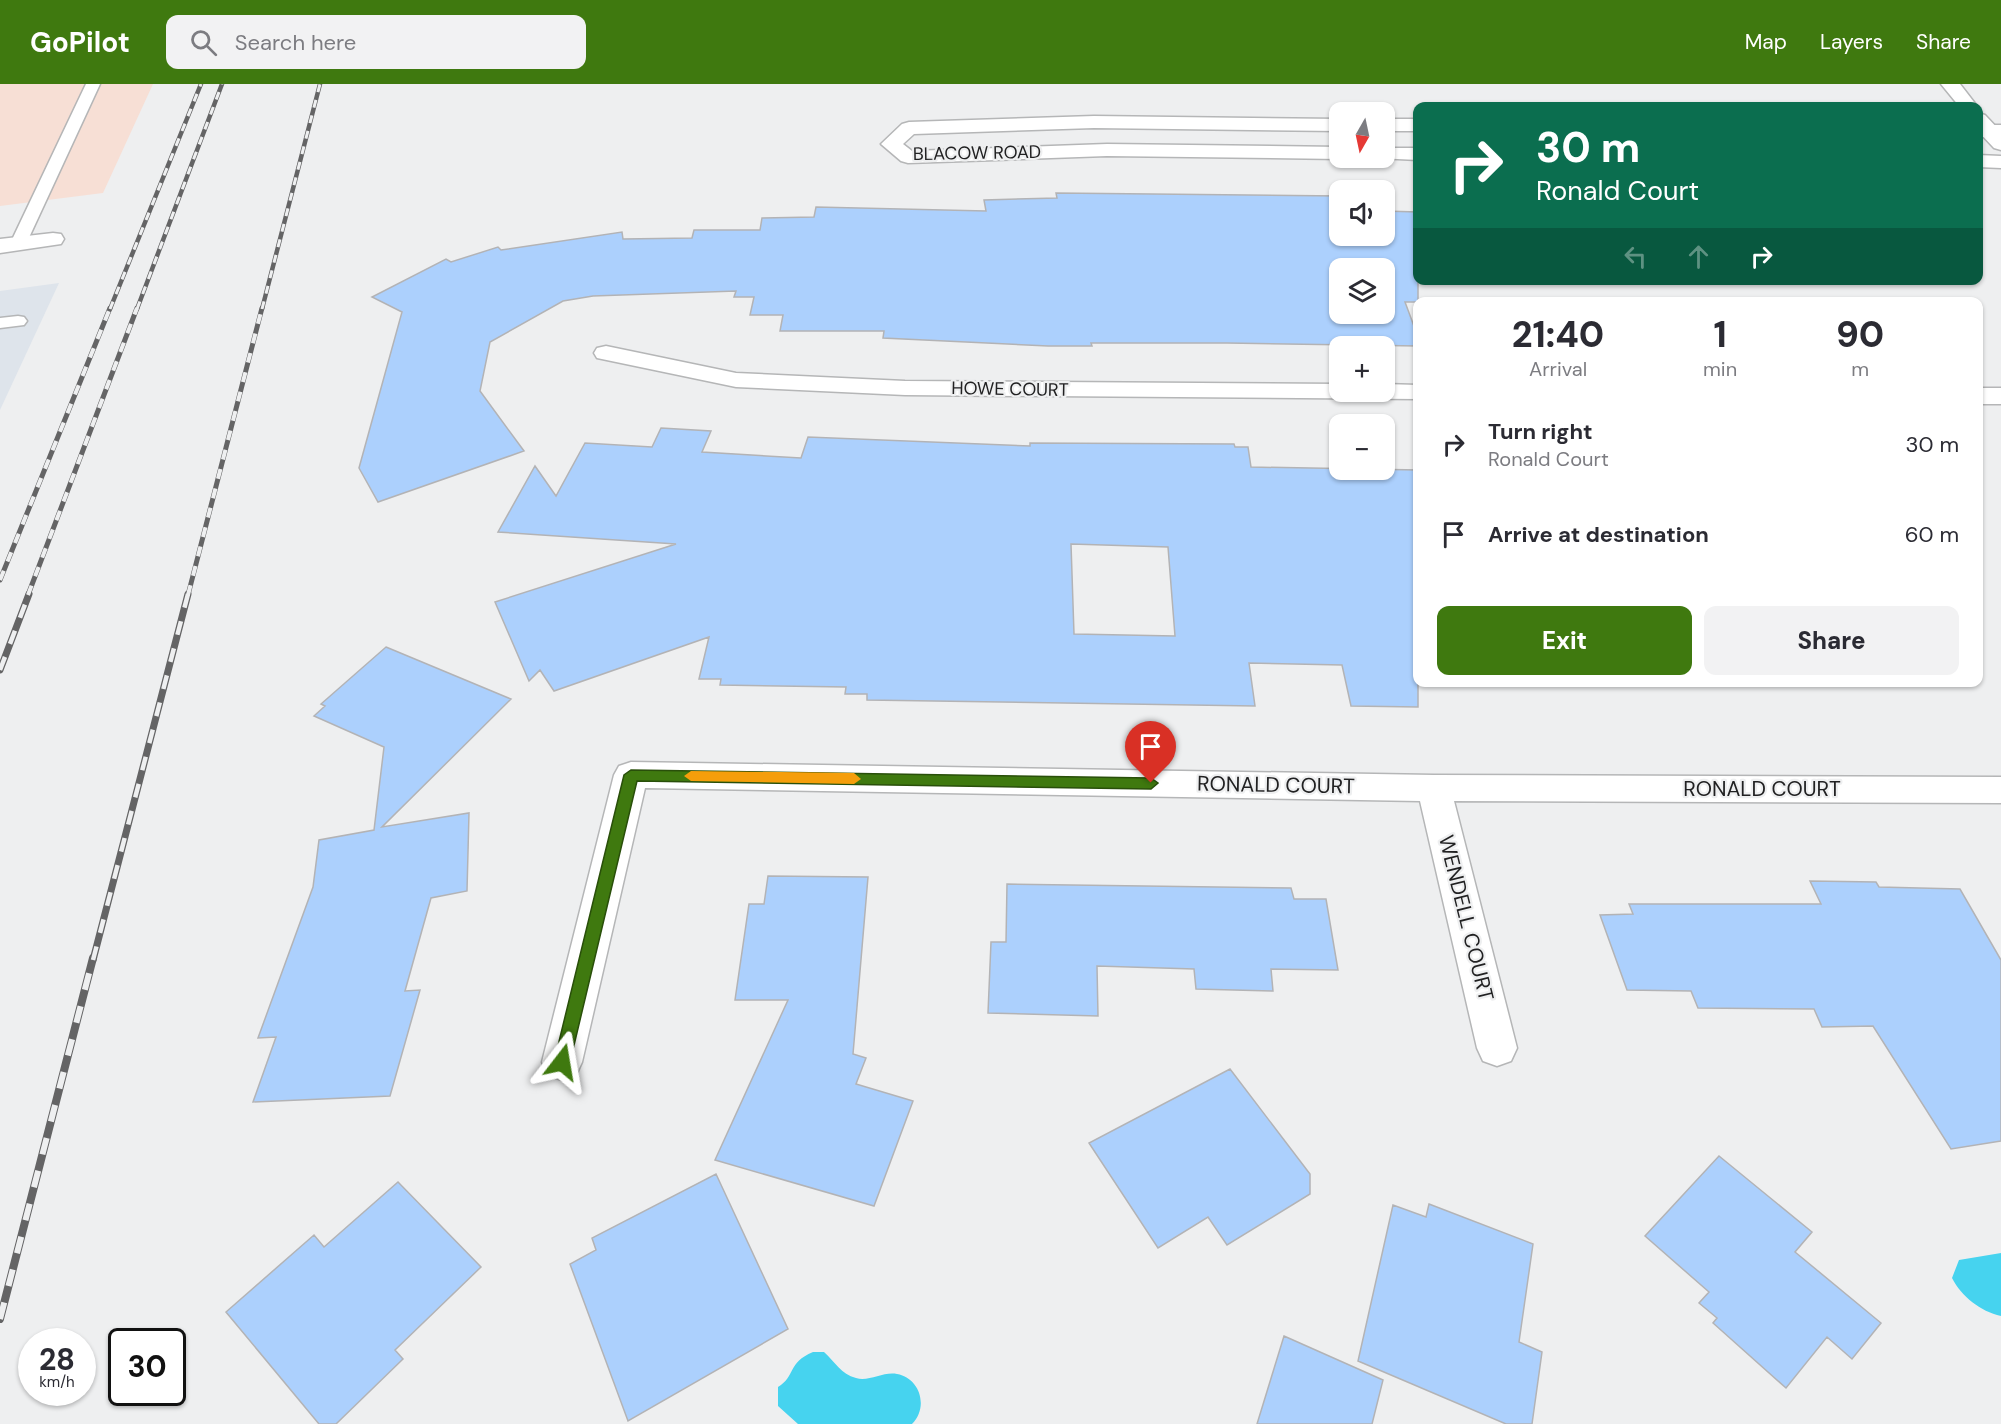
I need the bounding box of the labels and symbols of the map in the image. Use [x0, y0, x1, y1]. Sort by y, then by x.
north arrow [1329, 102, 1395, 168]
street label: BLACOW ROAD [913, 140, 1041, 166]
street label: HOWE COURT [951, 376, 1069, 402]
pin [1125, 721, 1176, 783]
street label: RONALD COURT [1197, 770, 1355, 800]
street label: RONALD COURT [1683, 775, 1841, 803]
street label: WENDELL COURT [1432, 832, 1500, 1004]
position arrow [530, 1030, 594, 1094]
speed limit sign: 30 [108, 1328, 186, 1406]

